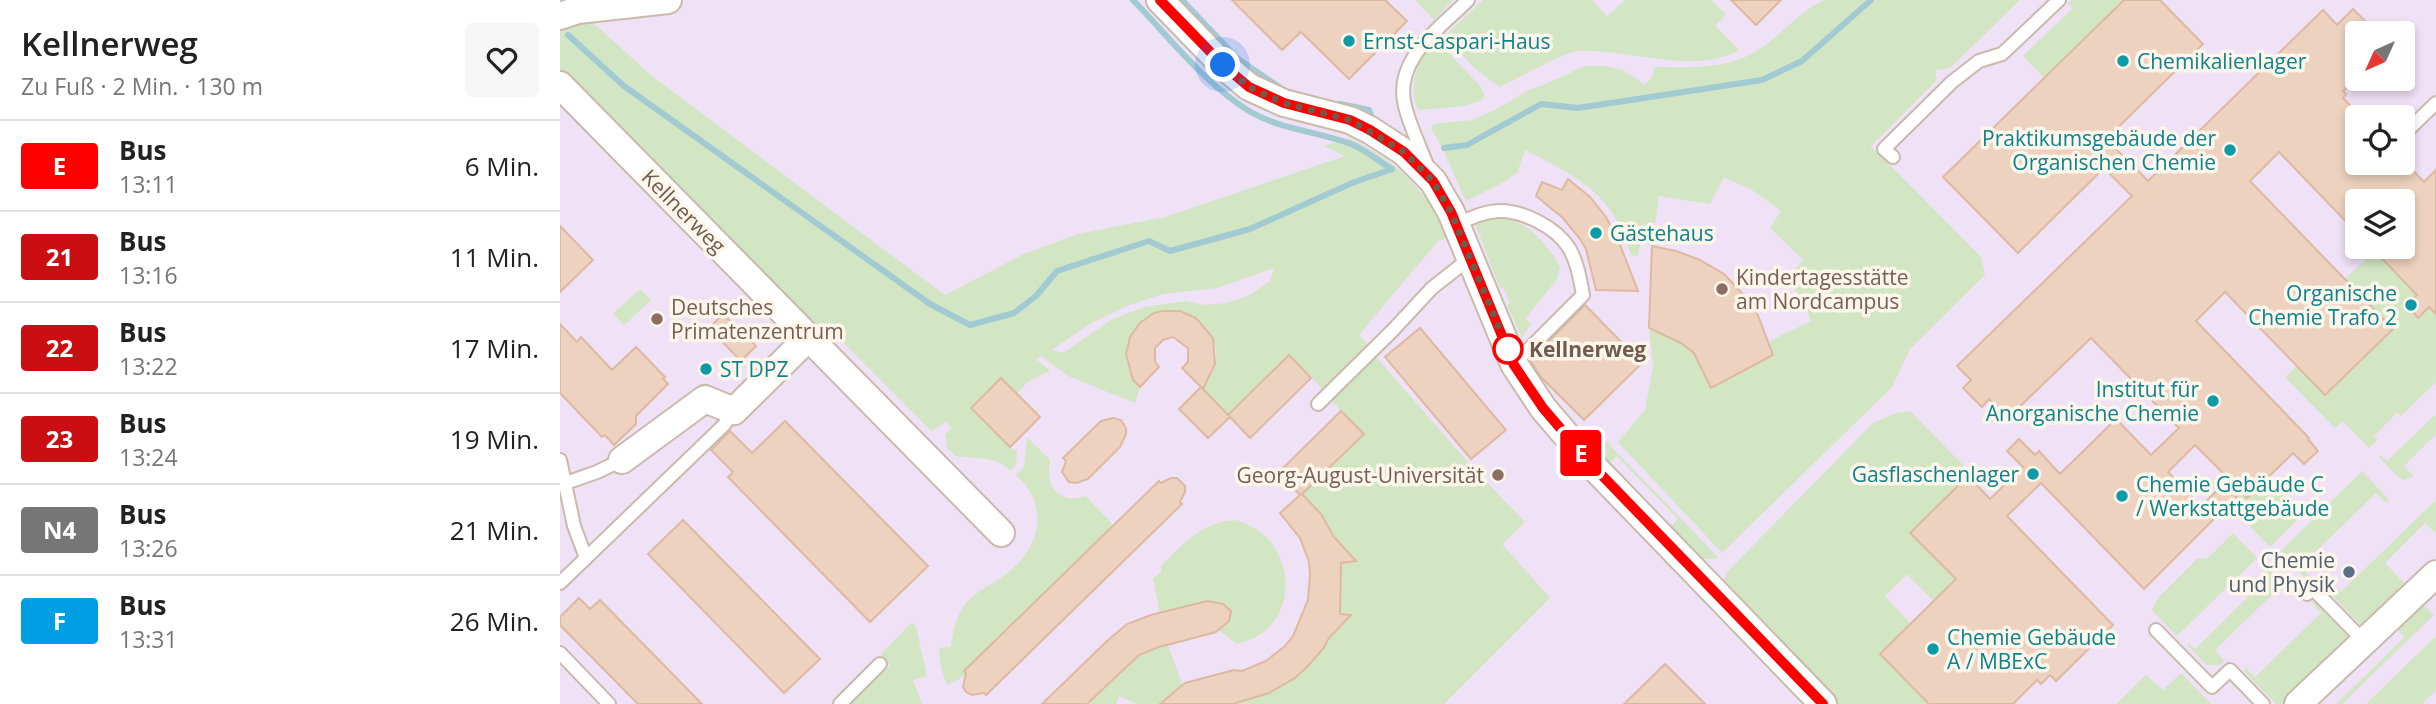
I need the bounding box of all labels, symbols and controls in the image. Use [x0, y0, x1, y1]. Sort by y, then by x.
text: Kellnerweg [21, 21, 198, 66]
north arrow [2345, 21, 2415, 91]
map controls [2345, 21, 2415, 259]
button: heart [465, 23, 539, 97]
place label: Ernst-Caspari-Haus [1363, 27, 1550, 55]
marker: Ernst-Caspari-Haus [1341, 33, 1357, 49]
your location [1205, 47, 1240, 82]
place label: Chemikalienlager [2137, 47, 2307, 75]
marker: Chemikalienlager [2115, 53, 2131, 69]
text: Zu Fuß · 2 Min. · 130 m [21, 70, 263, 102]
button: locate [2345, 105, 2415, 175]
place label: Praktikumsgebäude der Organischen Chemie [1982, 124, 2216, 176]
text: Bus [119, 132, 166, 168]
marker: Praktikumsgebäude der Organischen Chemie [2222, 142, 2238, 158]
text: 6 Min. [465, 148, 539, 184]
text: E [53, 149, 66, 182]
street label: Kellnerweg [636, 163, 732, 259]
text: 13:11 [119, 168, 178, 200]
button: layers [2345, 189, 2415, 259]
place label: Gästehaus [1610, 219, 1714, 247]
text: Bus [119, 223, 166, 259]
marker: Gästehaus [1588, 225, 1604, 241]
text: 11 Min. [450, 239, 539, 275]
text: 21 [46, 240, 73, 273]
text: 13:16 [119, 259, 178, 291]
place label: Kindertagesstätte am Nordcampus [1736, 263, 1909, 315]
place label: Organische Chemie Trafo 2 [2248, 279, 2397, 331]
marker: Kindertagesstätte am Nordcampus [1714, 281, 1730, 297]
place label: Deutsches Primatenzentrum [671, 293, 844, 345]
marker: Organische Chemie Trafo 2 [2403, 297, 2419, 313]
marker: Deutsches Primatenzentrum [649, 311, 665, 327]
text: Bus [119, 314, 166, 350]
text: 17 Min. [450, 330, 539, 366]
text: 22 [46, 331, 73, 364]
marker: Kellnerweg [1493, 334, 1523, 364]
place label: Kellnerweg [1529, 335, 1646, 363]
text: 13:22 [119, 350, 178, 382]
place label: ST DPZ [720, 355, 788, 383]
marker: ST DPZ [698, 361, 714, 377]
place label: Institut für Anorganische Chemie [1986, 375, 2199, 427]
marker: Institut für Anorganische Chemie [2205, 393, 2221, 409]
text: Bus [119, 405, 166, 441]
text: 19 Min. [450, 421, 539, 457]
text: 23 [46, 422, 73, 455]
line badge: E [1558, 430, 1604, 476]
text: E [1574, 436, 1588, 469]
text: 13:24 [119, 441, 178, 473]
place label: Gasflaschenlager [1852, 460, 2019, 488]
place label: Georg-August-Universität [1237, 461, 1484, 489]
marker: Gasflaschenlager [2025, 466, 2041, 482]
marker: Georg-August-Universität [1490, 467, 1506, 483]
place label: Chemie Gebäude C / Werkstattgebäude [2136, 470, 2329, 522]
marker: Chemie Gebäude C / Werkstattgebäude [2114, 488, 2130, 504]
text: Bus [119, 496, 166, 532]
text: 21 Min. [450, 512, 539, 548]
text: N4 [43, 513, 76, 546]
text: 13:26 [119, 532, 178, 564]
place label: Chemie und Physik [2229, 546, 2335, 598]
marker: Chemie und Physik [2341, 564, 2357, 580]
text: Bus [119, 587, 166, 623]
text: 26 Min. [450, 603, 539, 639]
text: F [53, 604, 66, 637]
text: 13:31 [119, 623, 178, 655]
place label: Chemie Gebäude A / MBExC [1947, 623, 2116, 675]
marker: Chemie Gebäude A / MBExC [1925, 641, 1941, 657]

